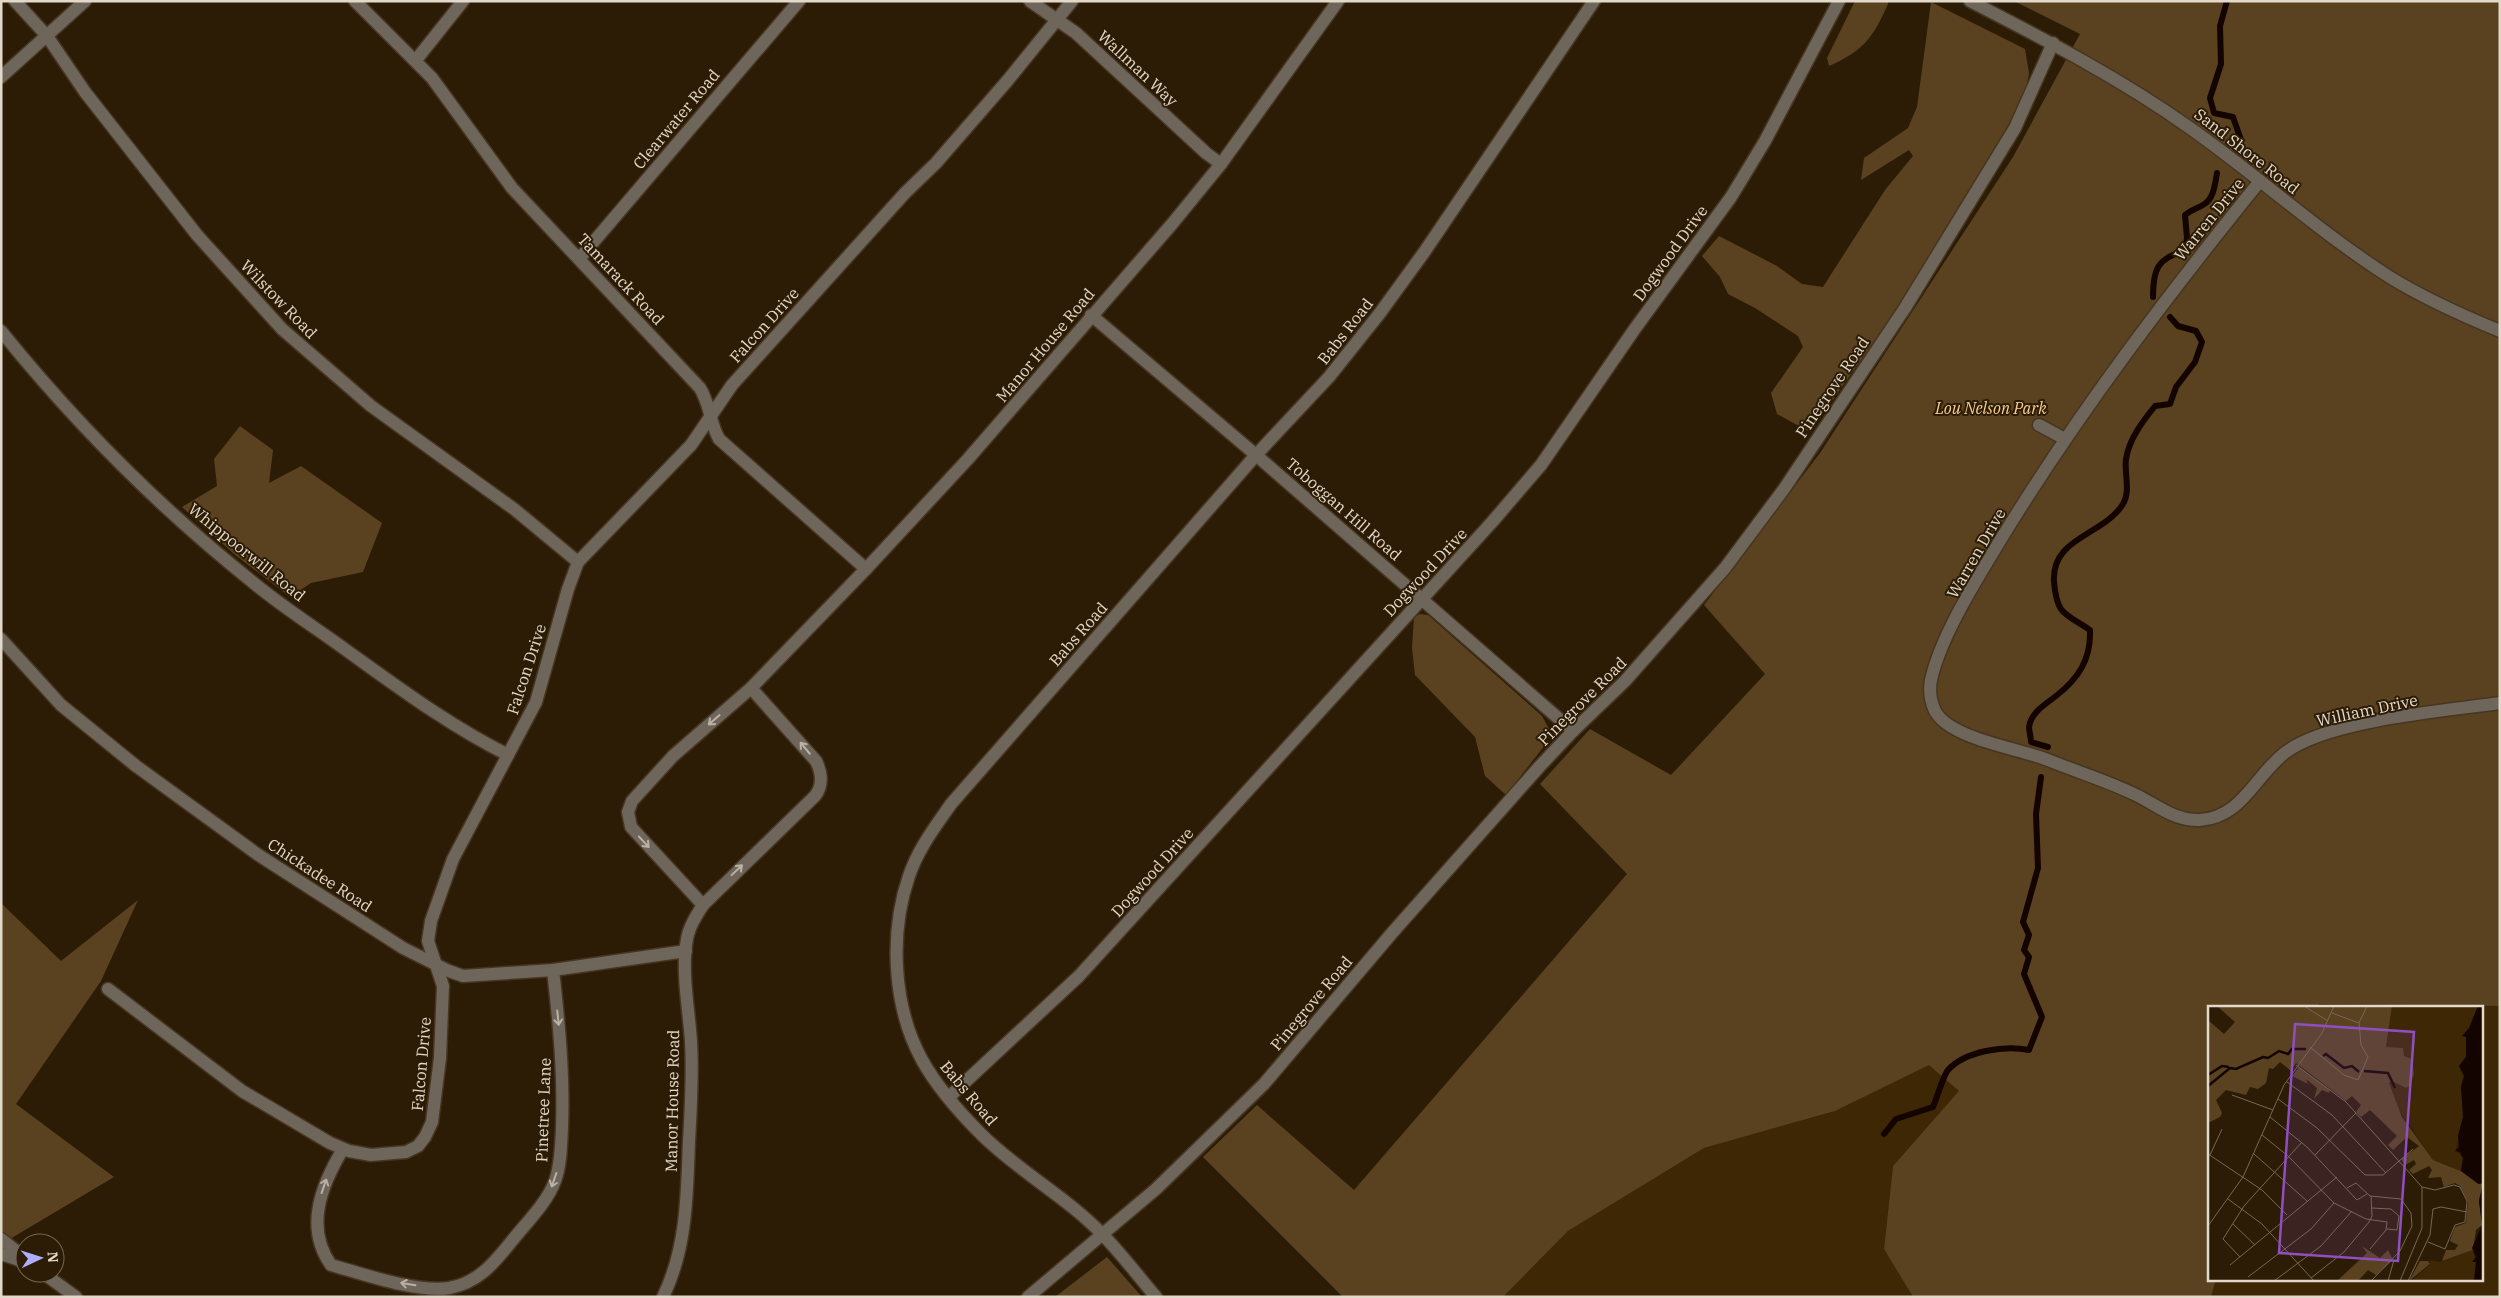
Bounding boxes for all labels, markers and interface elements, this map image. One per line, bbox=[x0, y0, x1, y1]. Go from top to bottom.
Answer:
street label: Wallman Way bbox=[1094, 26, 1183, 111]
street label: Clearwater Road bbox=[628, 65, 724, 173]
street label: Sand Shore Road bbox=[2191, 104, 2304, 198]
street label: Warren Drive bbox=[2170, 174, 2248, 264]
street label: Dogwood Drive bbox=[1629, 201, 1711, 305]
street label: Tamarack Road bbox=[574, 229, 669, 329]
street label: Wilstow Road bbox=[236, 255, 322, 343]
street label: Falcon Drive bbox=[725, 283, 803, 367]
street label: Manor House Road bbox=[992, 284, 1099, 406]
street label: Babs Road bbox=[1313, 294, 1377, 368]
street label: Pinegrove Road bbox=[1791, 333, 1873, 441]
park label: Lou Nelson Park bbox=[1934, 398, 2047, 418]
street label: Toboggan Hill Road bbox=[1282, 453, 1406, 565]
street label: Whippoorwill Road bbox=[184, 499, 310, 606]
street label: Warren Drive bbox=[1942, 505, 2010, 601]
street label: Dogwood Drive bbox=[1379, 524, 1471, 620]
street label: Babs Road bbox=[1045, 598, 1111, 670]
street label: Falcon Drive bbox=[502, 621, 550, 717]
street label: Pinegrove Road bbox=[1533, 652, 1631, 750]
street label: William Drive bbox=[2315, 690, 2419, 730]
one-way arrow bbox=[708, 715, 721, 726]
one-way arrow bbox=[800, 742, 811, 755]
street label: Dogwood Drive bbox=[1107, 823, 1197, 921]
street label: Chickadee Road bbox=[264, 834, 376, 916]
one-way arrow bbox=[638, 835, 650, 848]
one-way arrow bbox=[731, 864, 743, 876]
street label: Pinegrove Road bbox=[1266, 951, 1357, 1054]
inset map bbox=[2208, 1006, 2484, 1280]
one-way arrow bbox=[554, 1010, 563, 1026]
street label: Falcon Drive bbox=[407, 1016, 435, 1112]
street label: Manor House Road bbox=[661, 1029, 683, 1172]
street label: Babs Road bbox=[936, 1056, 1002, 1130]
street label: Pinetree Lane bbox=[531, 1057, 555, 1163]
one-way arrow bbox=[549, 1171, 558, 1187]
one-way arrow bbox=[320, 1178, 329, 1194]
north arrow bbox=[15, 1233, 65, 1283]
text: N bbox=[44, 1251, 62, 1263]
one-way arrow bbox=[400, 1278, 416, 1288]

